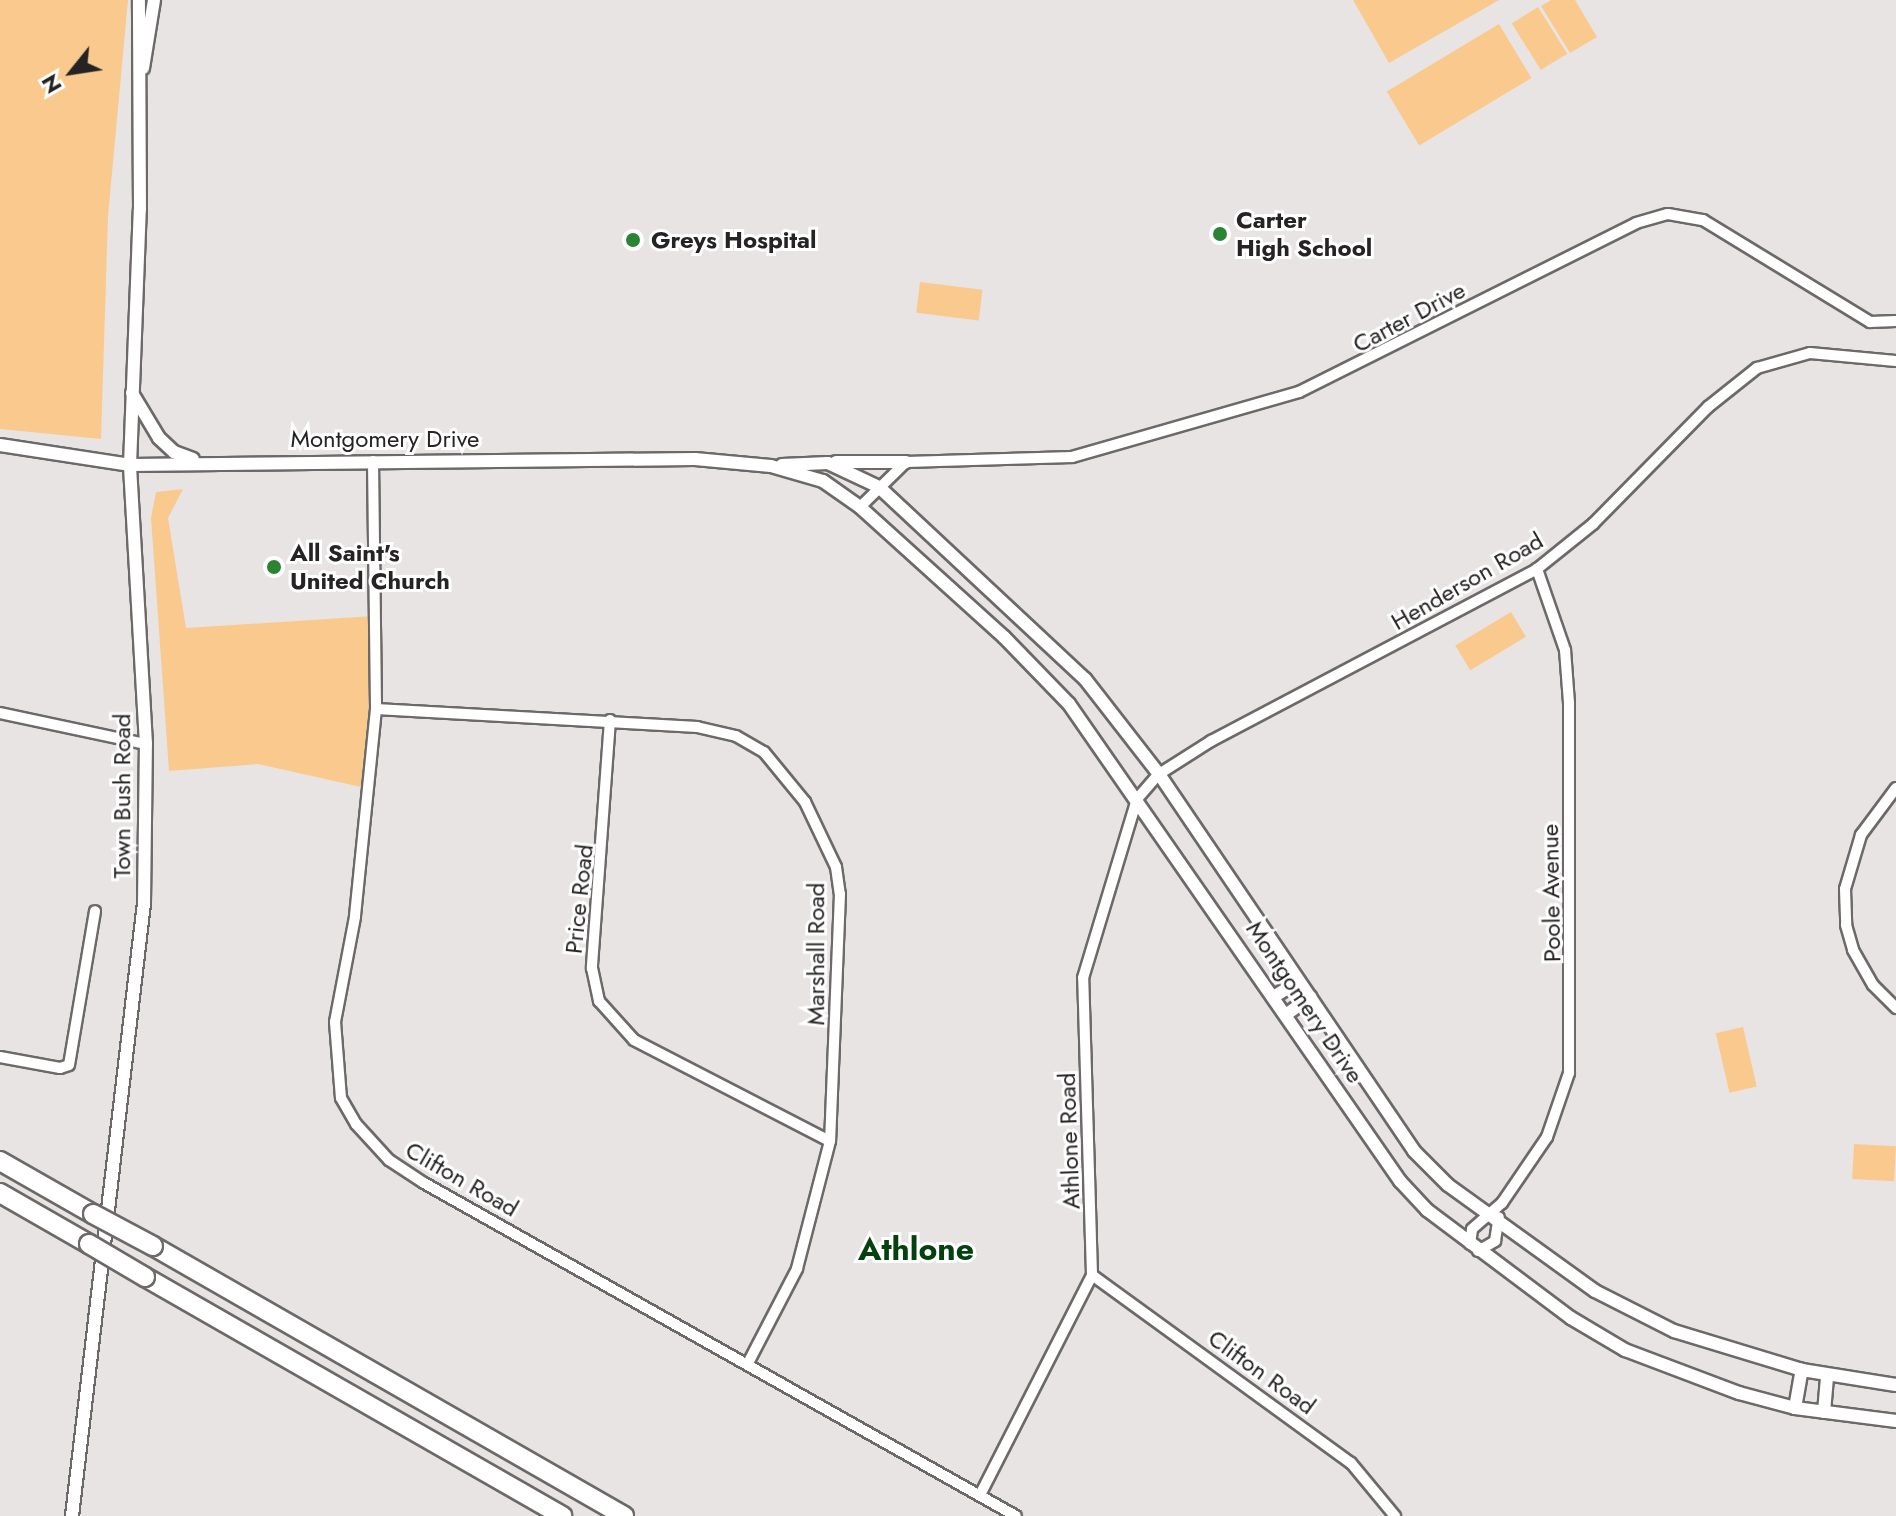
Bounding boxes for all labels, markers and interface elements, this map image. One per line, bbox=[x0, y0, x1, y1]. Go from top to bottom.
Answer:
north arrow bbox=[32, 32, 112, 112]
text: N bbox=[33, 68, 69, 100]
place label: Carter High School bbox=[1236, 206, 1372, 262]
marker: Carter High School bbox=[1211, 225, 1229, 243]
place label: Greys Hospital bbox=[651, 226, 817, 254]
marker: Greys Hospital bbox=[622, 229, 644, 251]
street label: Carter Drive bbox=[1348, 275, 1470, 359]
street label: Montgomery Drive bbox=[291, 425, 479, 453]
street label: Henderson Road bbox=[1386, 526, 1548, 636]
place label: All Saint's United Church bbox=[290, 539, 450, 595]
marker: All Saint's United Church bbox=[265, 558, 283, 576]
street label: Town Bush Road bbox=[108, 714, 136, 878]
street label: Poole Avenue bbox=[1535, 824, 1567, 962]
street label: Price Road bbox=[559, 843, 599, 955]
street label: Marshall Road bbox=[802, 882, 830, 1026]
street label: Montgomery Drive bbox=[1240, 916, 1370, 1088]
street label: Athlone Road bbox=[1052, 1072, 1086, 1210]
street label: Clifton Road bbox=[400, 1135, 524, 1223]
district label: Athlone bbox=[858, 1230, 974, 1268]
street label: Clifton Road bbox=[1203, 1323, 1321, 1421]

